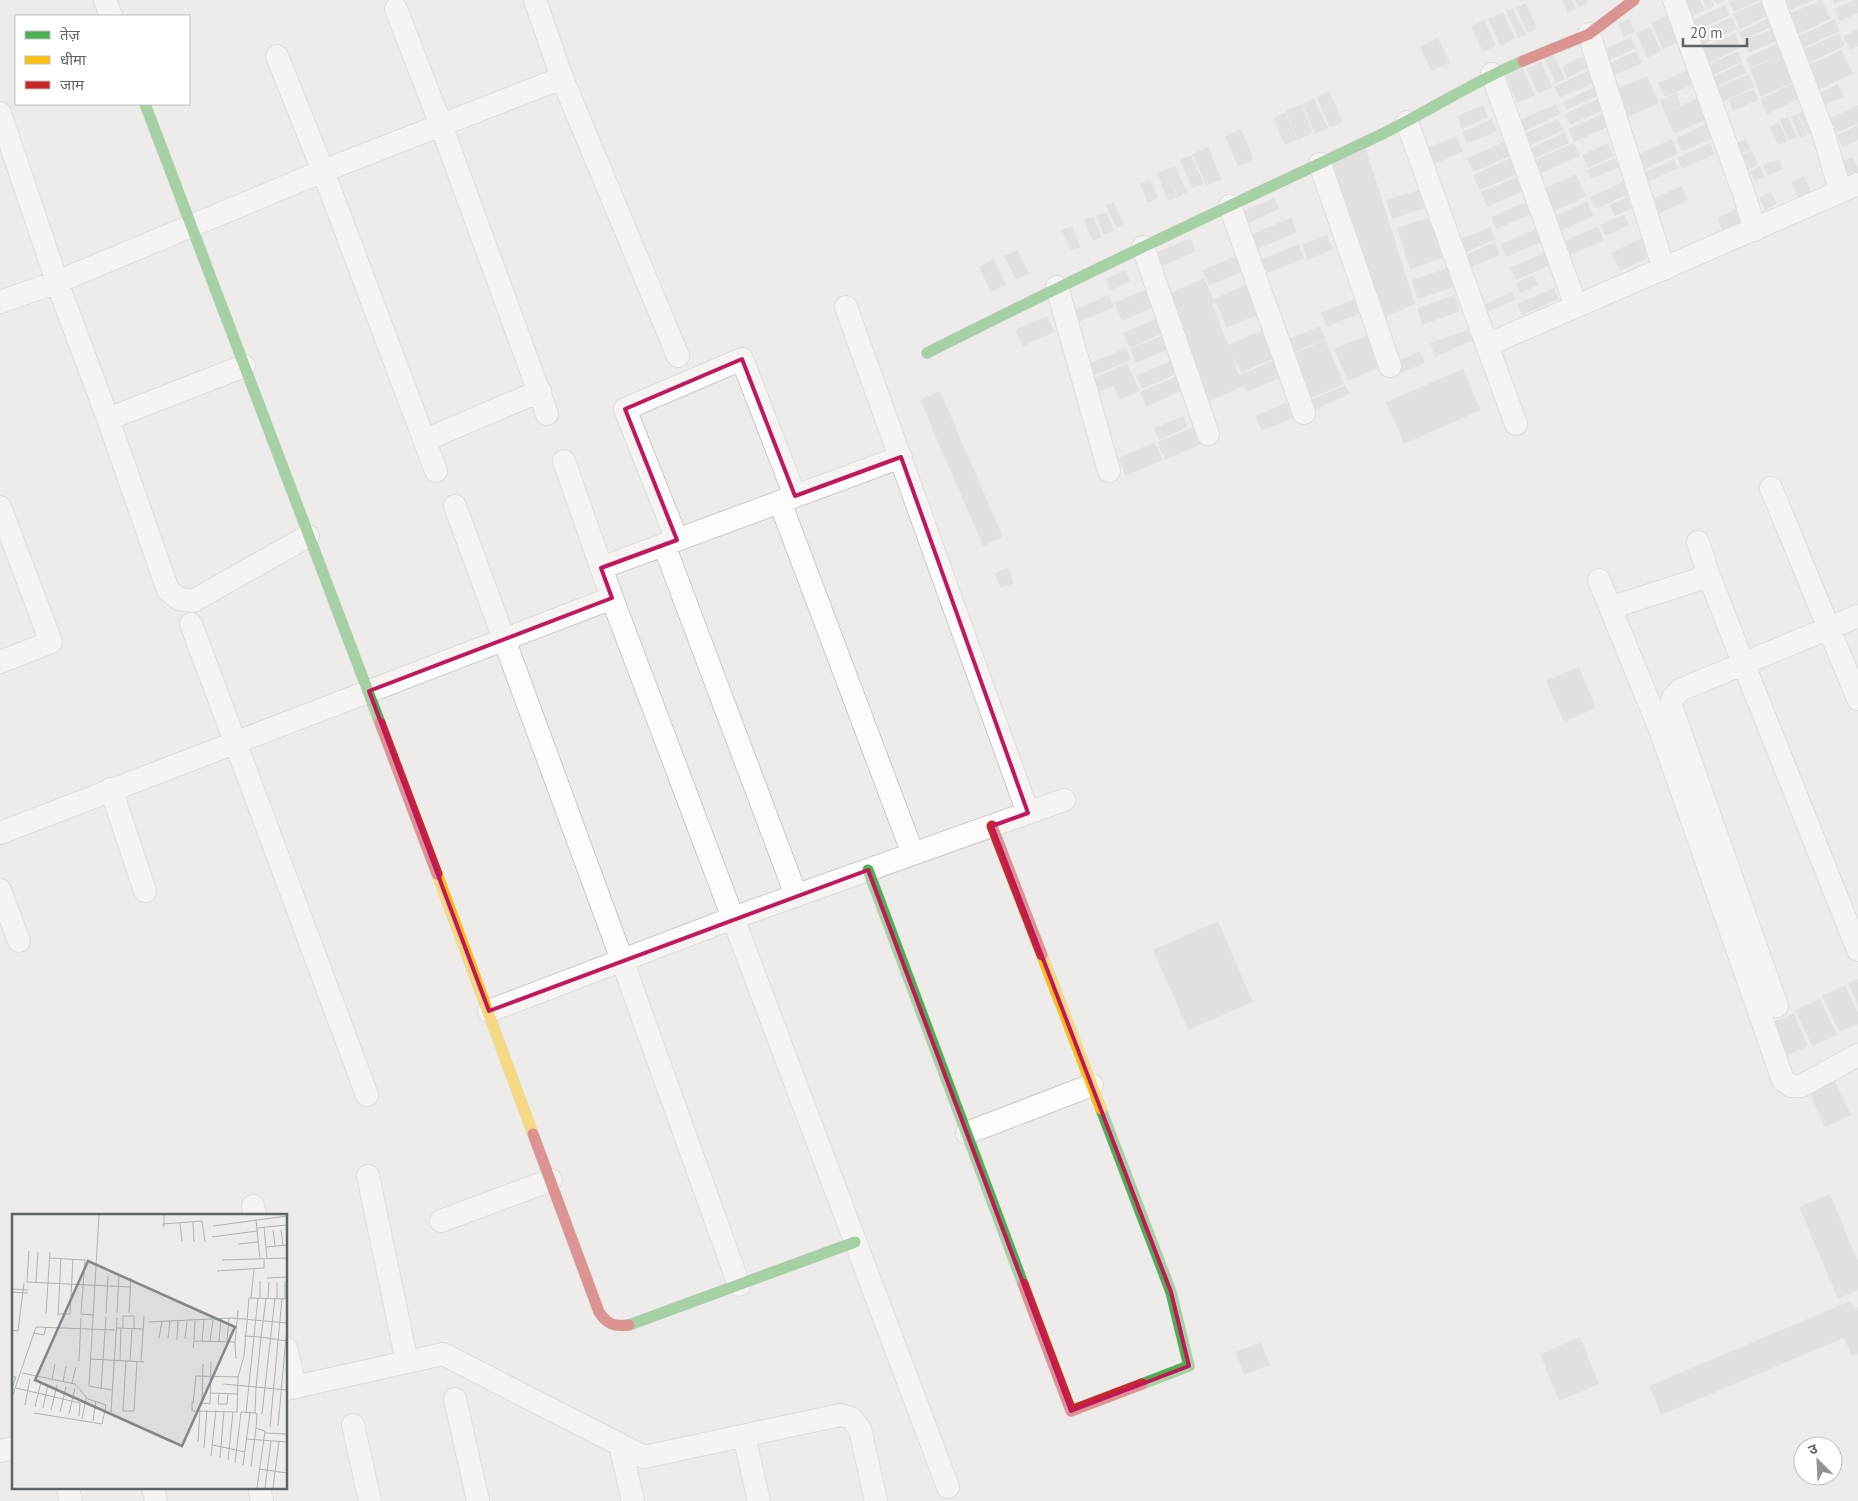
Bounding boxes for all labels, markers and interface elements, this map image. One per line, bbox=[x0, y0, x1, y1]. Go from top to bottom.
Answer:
legend bbox=[15, 15, 190, 105]
scale bar bbox=[1683, 15, 1747, 47]
text: 20 m bbox=[1690, 23, 1723, 42]
text: तेज़ bbox=[60, 25, 81, 44]
text: धीमा bbox=[60, 50, 87, 69]
text: जाम bbox=[60, 75, 85, 94]
inset map bbox=[12, 1214, 288, 1488]
north arrow bbox=[1793, 1436, 1843, 1486]
text: उ bbox=[1805, 1439, 1821, 1459]

